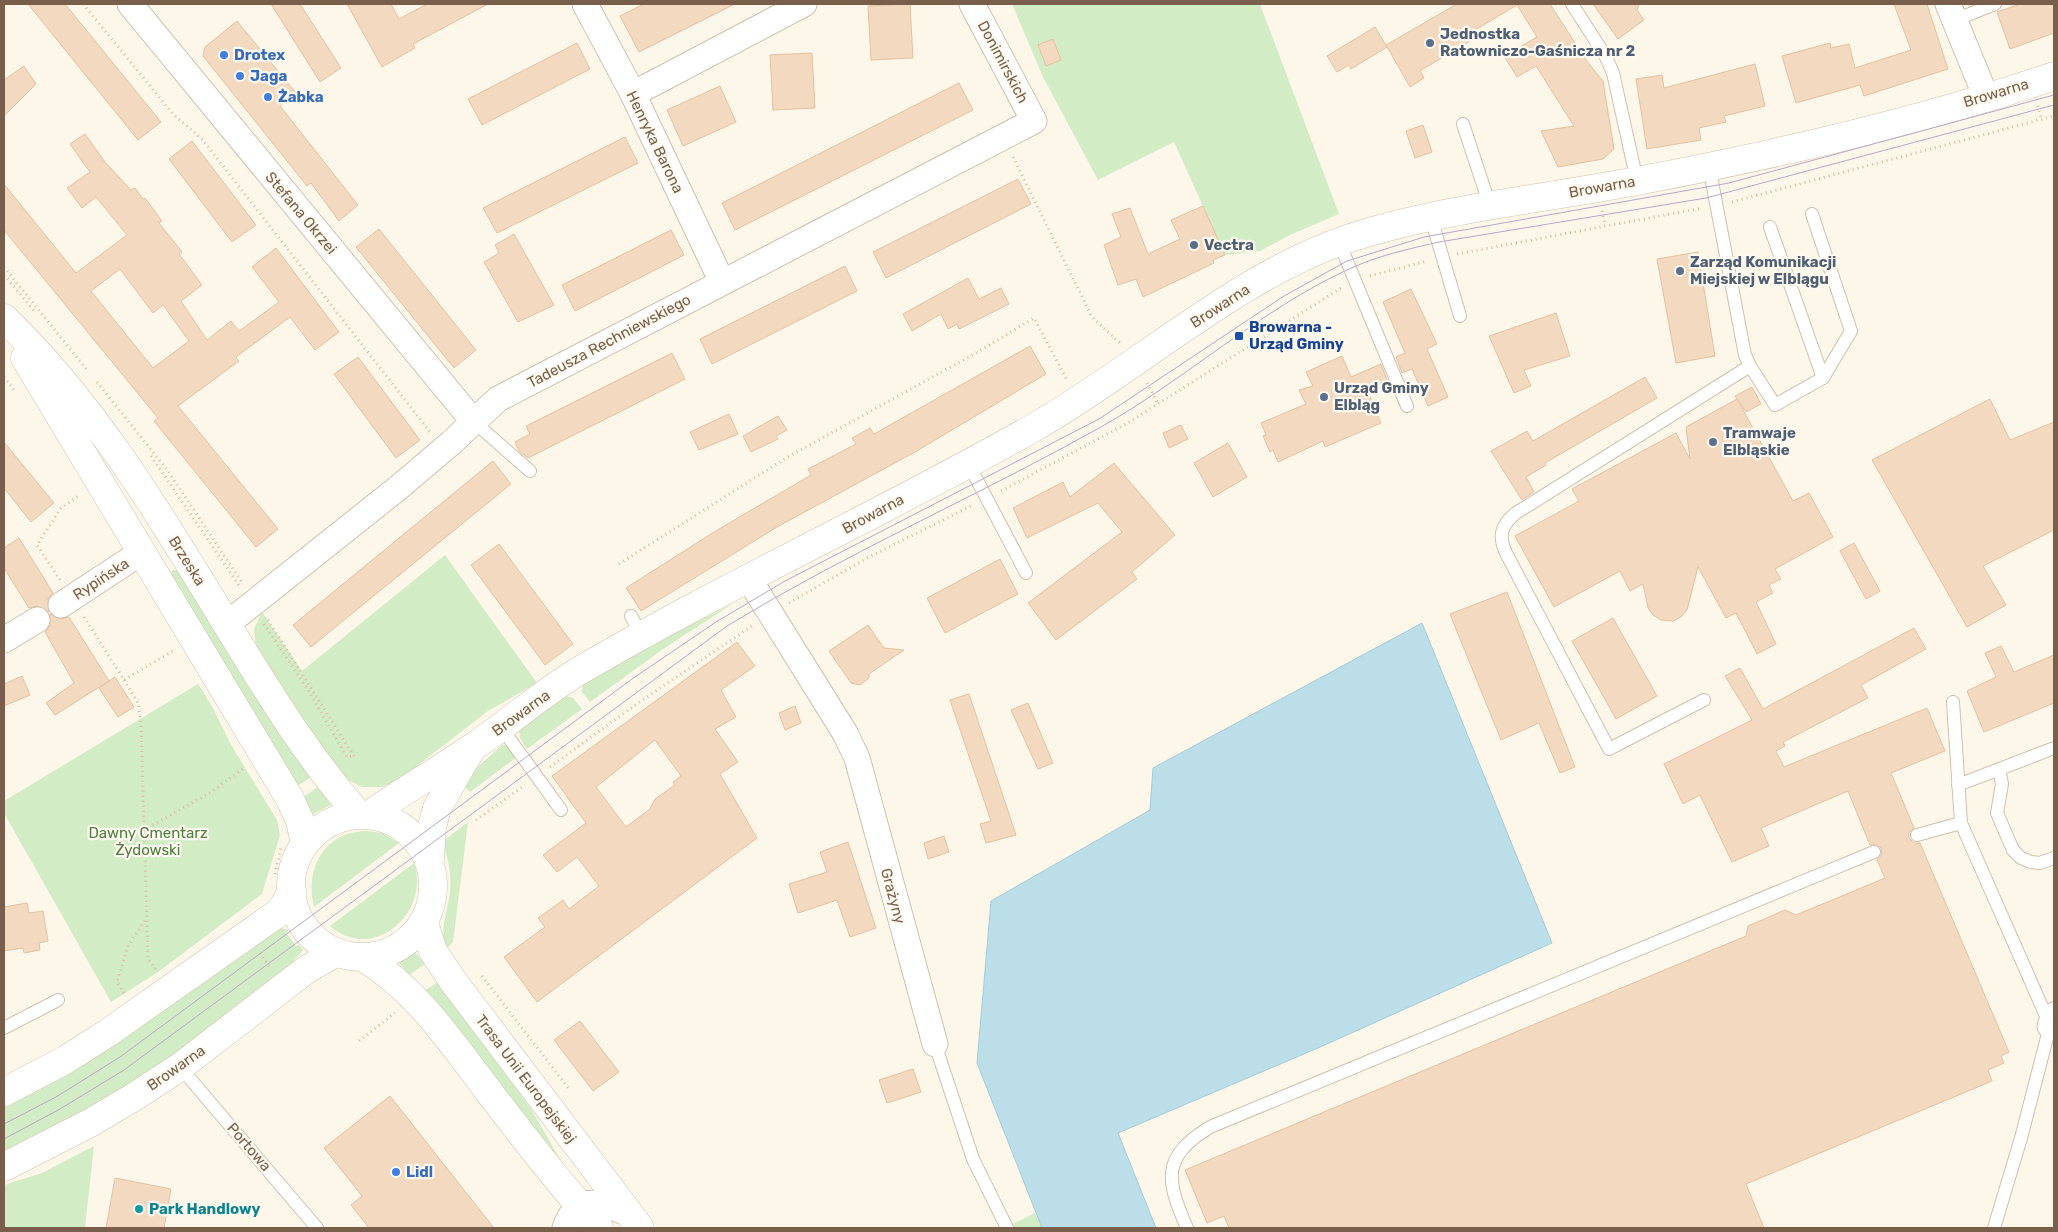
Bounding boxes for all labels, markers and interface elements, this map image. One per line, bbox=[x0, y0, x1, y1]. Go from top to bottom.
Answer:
street label: Donimirskich bbox=[974, 18, 1032, 106]
place label: Jednostka Ratowniczo-Gaśnicza nr 2 bbox=[1440, 25, 1635, 60]
marker: Jednostka Ratowniczo-Gaśnicza nr 2 bbox=[1424, 37, 1436, 49]
place label: Drotex bbox=[234, 46, 285, 64]
marker: Drotex bbox=[218, 49, 230, 61]
place label: Jaga bbox=[250, 67, 287, 85]
marker: Jaga bbox=[234, 70, 246, 82]
street label: Browarna bbox=[1961, 75, 2031, 111]
place label: Żabka bbox=[278, 88, 324, 106]
street label: Henryka Barona bbox=[622, 88, 688, 196]
marker: Żabka bbox=[262, 91, 274, 103]
street label: Stefana Okrzei bbox=[261, 168, 341, 258]
street label: Browarna bbox=[1567, 172, 1637, 202]
place label: Vectra bbox=[1204, 236, 1254, 254]
marker: Vectra bbox=[1188, 239, 1200, 251]
place label: Zarząd Komunikacji Miejskiej w Elblągu bbox=[1690, 253, 1836, 288]
marker: Zarząd Komunikacji Miejskiej w Elblągu bbox=[1674, 265, 1686, 277]
street label: Browarna bbox=[1187, 280, 1253, 332]
street label: Tadeusza Rechniewskiego bbox=[524, 290, 694, 392]
place label: Browarna - Urząd Gminy bbox=[1249, 318, 1344, 353]
marker: Browarna - Urząd Gminy bbox=[1233, 330, 1245, 342]
place label: Urząd Gminy Elbląg bbox=[1334, 379, 1429, 414]
marker: Urząd Gminy Elbląg bbox=[1318, 391, 1330, 403]
place label: Tramwaje Elbląskie bbox=[1723, 424, 1796, 459]
marker: Tramwaje Elbląskie bbox=[1707, 436, 1719, 448]
street label: Browarna bbox=[839, 490, 907, 538]
street label: Brzeska bbox=[165, 533, 209, 589]
street label: Rypińska bbox=[70, 554, 132, 604]
street label: Browarna bbox=[489, 686, 553, 740]
park label: Dawny Cmentarz Żydowski bbox=[88, 824, 208, 859]
street label: Grażyny bbox=[877, 866, 909, 926]
street label: Trasa Unii Europejskiej bbox=[472, 1011, 580, 1147]
street label: Browarna bbox=[143, 1041, 209, 1095]
street label: Portowa bbox=[223, 1119, 275, 1175]
place label: Lidl bbox=[406, 1163, 433, 1181]
marker: Lidl bbox=[390, 1166, 402, 1178]
place label: Park Handlowy bbox=[149, 1200, 260, 1218]
marker: Park Handlowy bbox=[133, 1203, 145, 1215]

